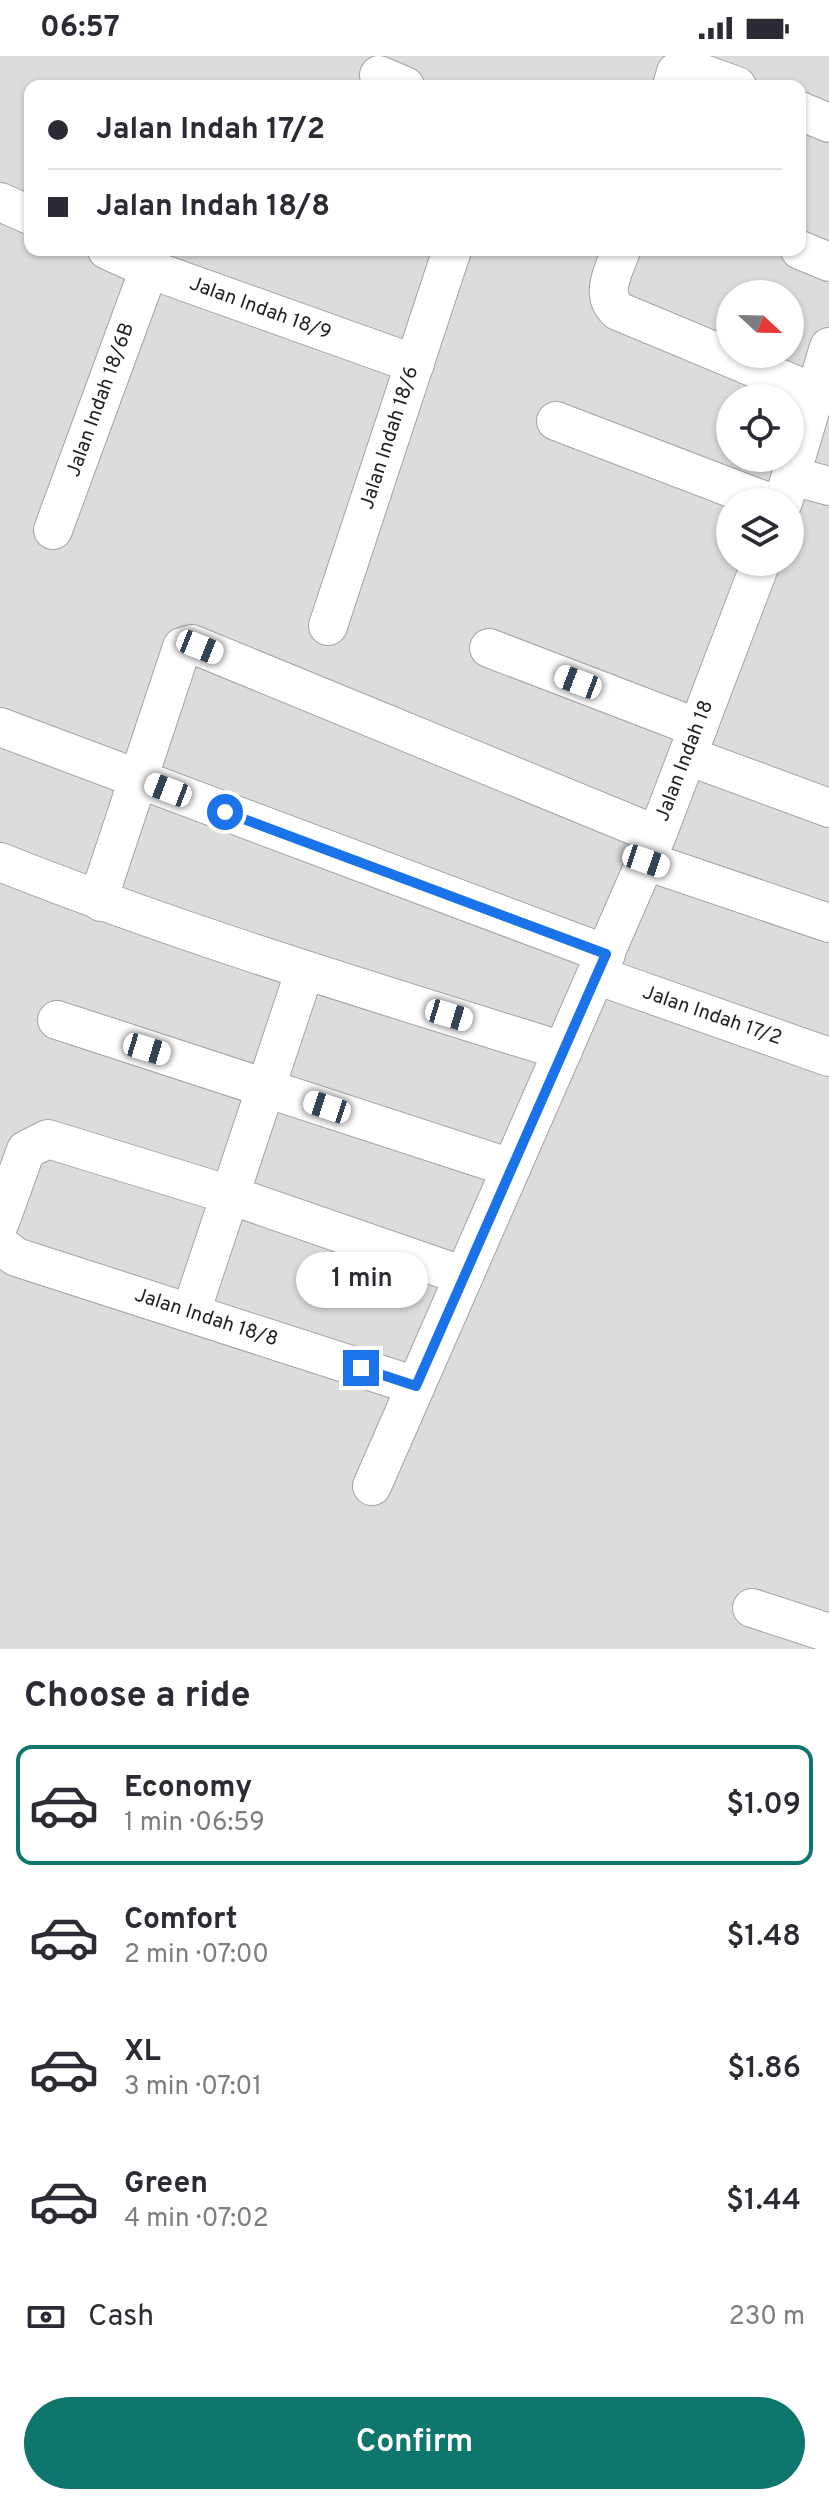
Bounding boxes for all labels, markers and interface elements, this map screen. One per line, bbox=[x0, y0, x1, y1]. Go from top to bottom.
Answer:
text: 06:57 bbox=[40, 10, 120, 47]
text: Jalan Indah 17/2 bbox=[96, 112, 325, 149]
text: Jalan Indah 18/8 bbox=[96, 189, 330, 226]
street label: Jalan Indah 18/9 bbox=[185, 271, 335, 347]
north arrow bbox=[716, 280, 804, 368]
map controls bbox=[716, 280, 804, 576]
street label: Jalan Indah 18/6B bbox=[61, 319, 141, 481]
street label: Jalan Indah 18/6 bbox=[355, 363, 425, 513]
button: locate bbox=[716, 384, 804, 472]
button: layers bbox=[716, 488, 804, 576]
car bbox=[173, 627, 227, 667]
car bbox=[551, 662, 605, 702]
street label: Jalan Indah 18 bbox=[650, 697, 720, 825]
car bbox=[141, 770, 195, 810]
route start bbox=[207, 794, 243, 830]
car bbox=[619, 842, 673, 880]
street label: Jalan Indah 17/2 bbox=[639, 980, 785, 1052]
car bbox=[423, 997, 475, 1033]
car bbox=[121, 1031, 173, 1067]
car bbox=[300, 1088, 354, 1126]
callout: 1 min bbox=[295, 1252, 427, 1308]
text: 1 min bbox=[331, 1263, 393, 1296]
street label: Jalan Indah 18/8 bbox=[131, 1283, 281, 1353]
route end bbox=[343, 1350, 379, 1386]
text: Choose a ride bbox=[24, 1674, 250, 1720]
icon: car bbox=[28, 1769, 100, 1841]
text: Economy bbox=[124, 1770, 252, 1807]
text: $1.09 bbox=[726, 1787, 801, 1824]
text: 1 min · 06:59 bbox=[124, 1807, 265, 1840]
icon: car bbox=[28, 1901, 100, 1973]
text: Comfort bbox=[124, 1902, 237, 1939]
text: $1.48 bbox=[726, 1919, 801, 1956]
text: 2 min · 07:00 bbox=[124, 1939, 269, 1972]
icon: car bbox=[28, 2033, 100, 2105]
text: XL bbox=[124, 2034, 161, 2071]
text: $1.86 bbox=[727, 2051, 801, 2088]
text: 3 min · 07:01 bbox=[124, 2071, 262, 2104]
icon: car bbox=[28, 2165, 100, 2237]
text: Green bbox=[124, 2166, 208, 2203]
text: $1.44 bbox=[726, 2183, 801, 2220]
text: 4 min · 07:02 bbox=[124, 2203, 269, 2236]
icon: cash bbox=[24, 2295, 68, 2339]
text: Cash bbox=[88, 2299, 154, 2336]
text: 230 m bbox=[729, 2301, 805, 2334]
button: Confirm bbox=[24, 2397, 805, 2489]

